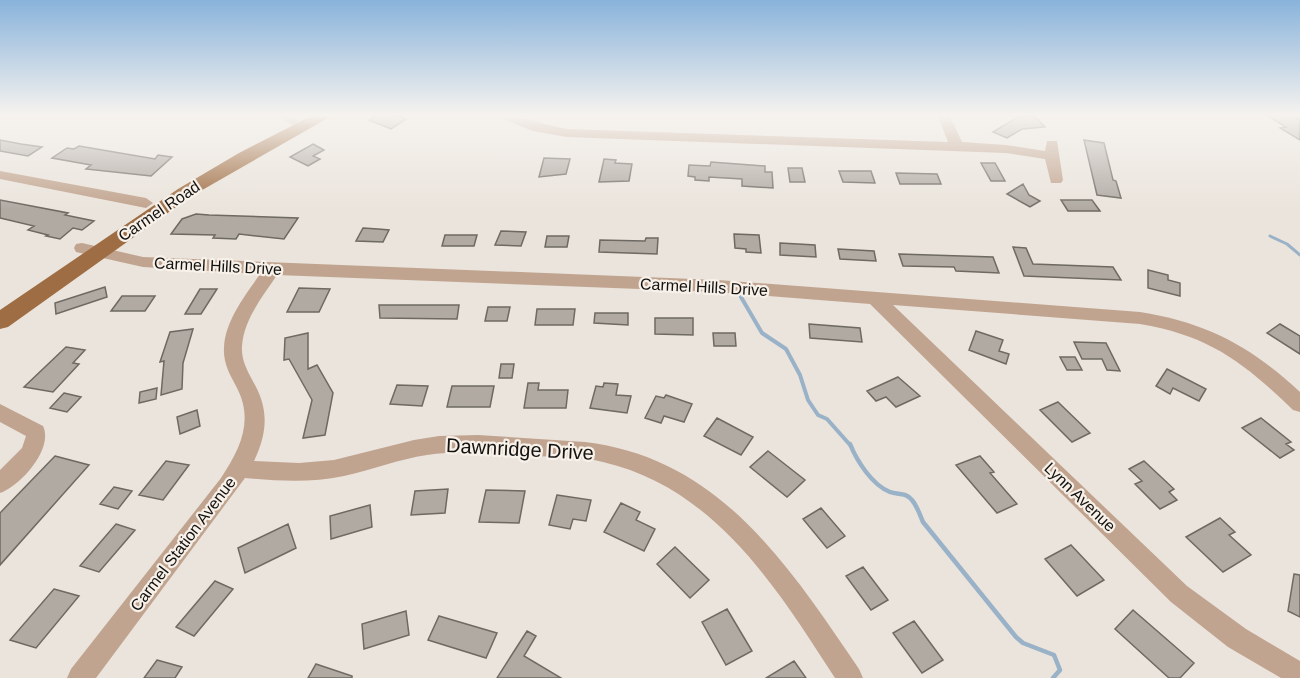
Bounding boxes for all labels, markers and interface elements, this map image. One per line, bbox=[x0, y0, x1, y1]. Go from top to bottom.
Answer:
street label: Carmel Road bbox=[115, 178, 203, 244]
street label: Carmel Hills Drive bbox=[154, 254, 282, 278]
street label: Carmel Hills Drive bbox=[640, 275, 768, 299]
street label: Dawnridge Drive bbox=[446, 434, 594, 464]
street label: Lynn Avenue bbox=[1041, 459, 1119, 535]
street label: Carmel Station Avenue bbox=[127, 474, 239, 614]

